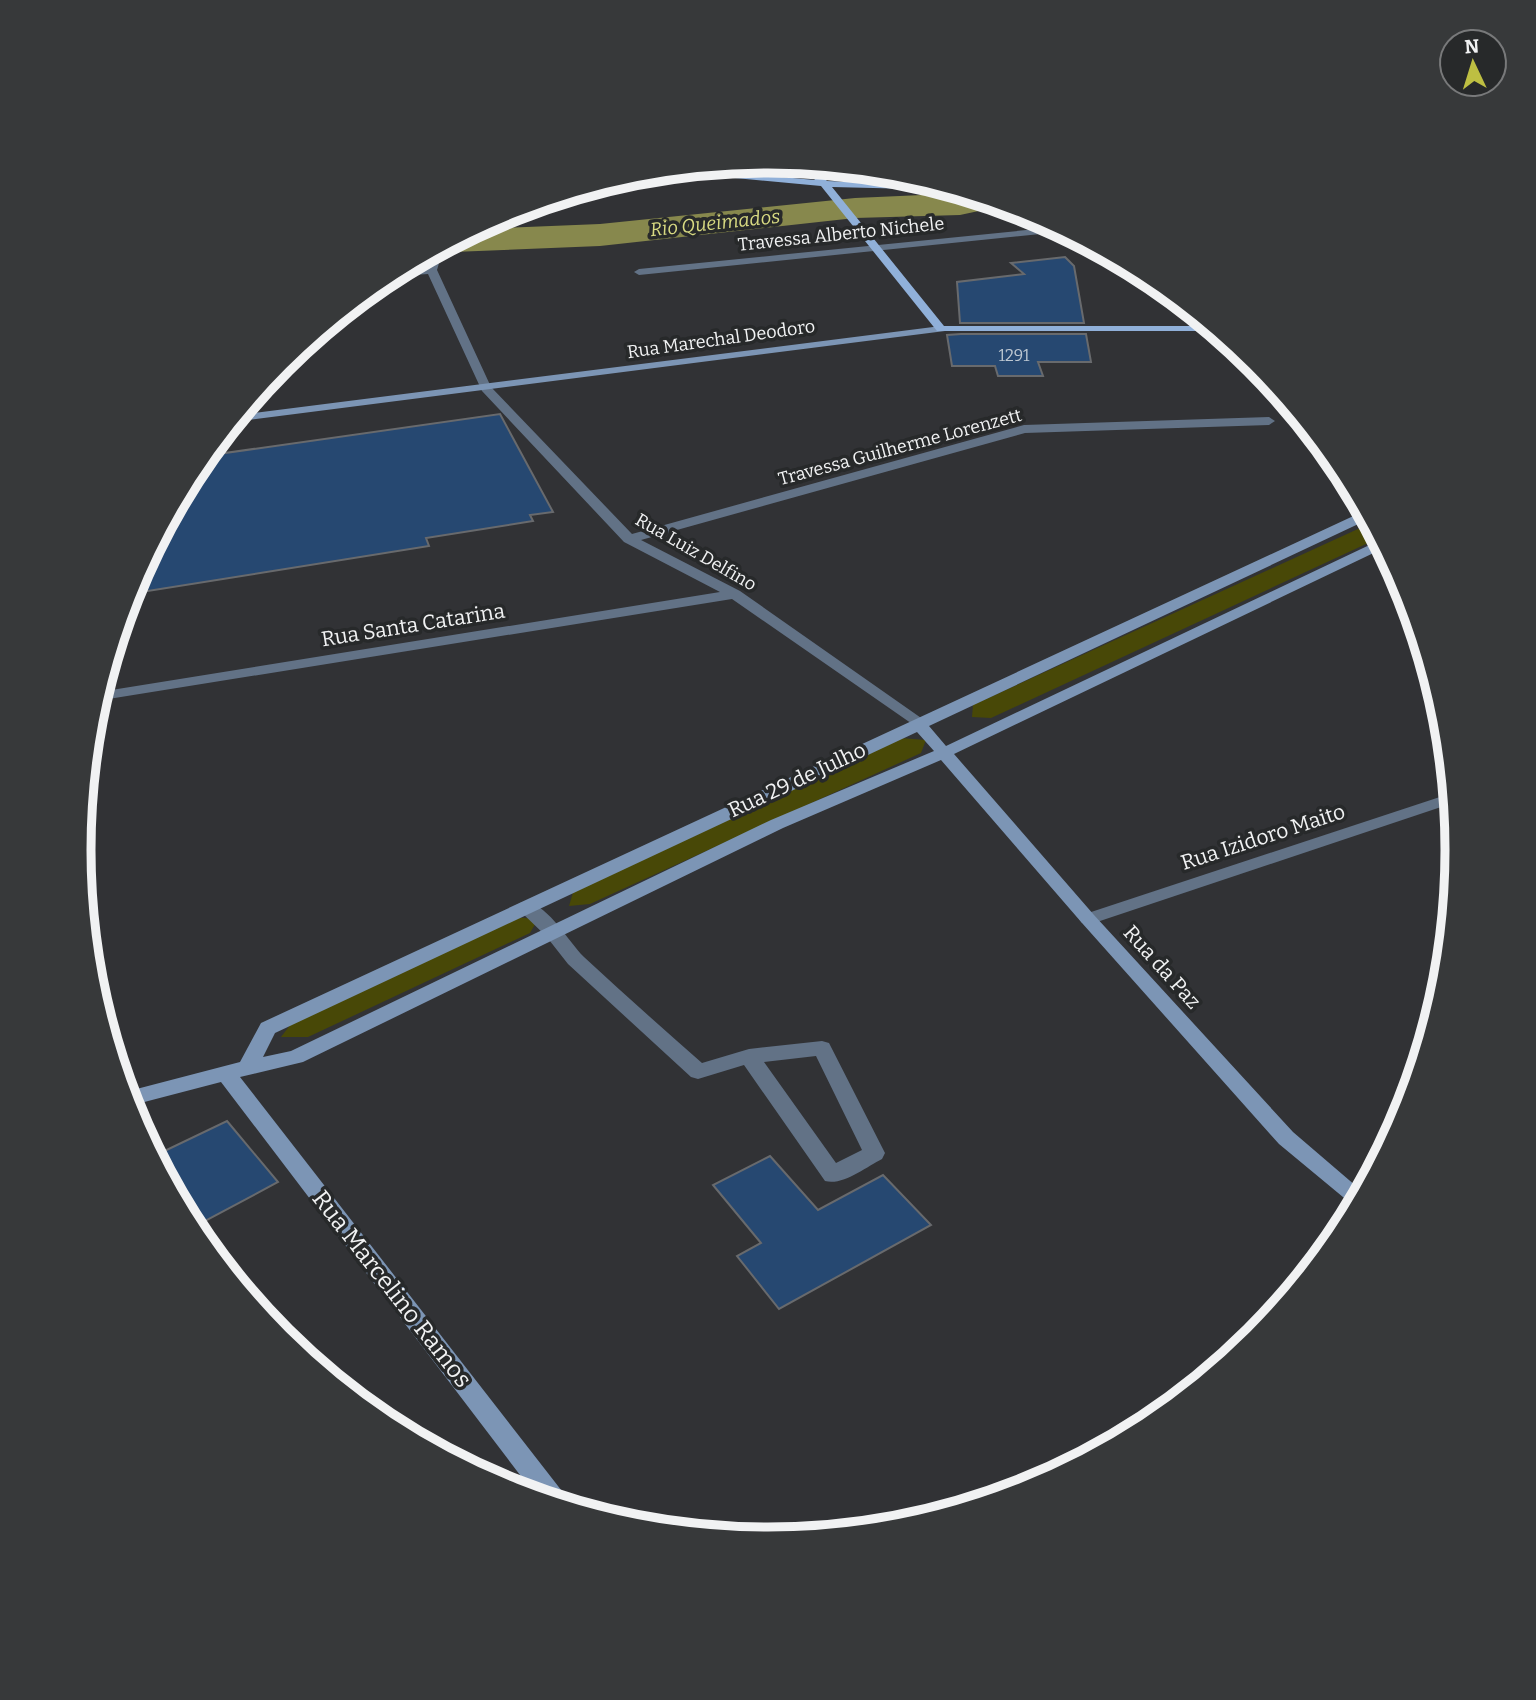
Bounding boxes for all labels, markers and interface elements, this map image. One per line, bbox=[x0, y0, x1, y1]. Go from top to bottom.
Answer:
north arrow bbox=[1438, 28, 1508, 98]
text: N bbox=[1464, 35, 1480, 59]
water label: Rio Queimados bbox=[649, 205, 781, 241]
street label: Travessa Alberto Nichele bbox=[737, 212, 945, 256]
street label: Rua Marechal Deodoro bbox=[626, 315, 816, 363]
house number: 1291 bbox=[998, 346, 1030, 365]
street label: Travessa Guilherme Lorenzett bbox=[776, 404, 1025, 490]
street label: Rua Luiz Delfino bbox=[632, 508, 760, 596]
street label: Rua Santa Catarina bbox=[319, 598, 507, 652]
street label: Rua 29 de Julho bbox=[724, 737, 870, 823]
street label: Rua Izidoro Maito bbox=[1178, 798, 1348, 876]
street label: Rua da Paz bbox=[1118, 920, 1206, 1014]
street label: Rua Marcelino Ramos bbox=[307, 1185, 477, 1393]

